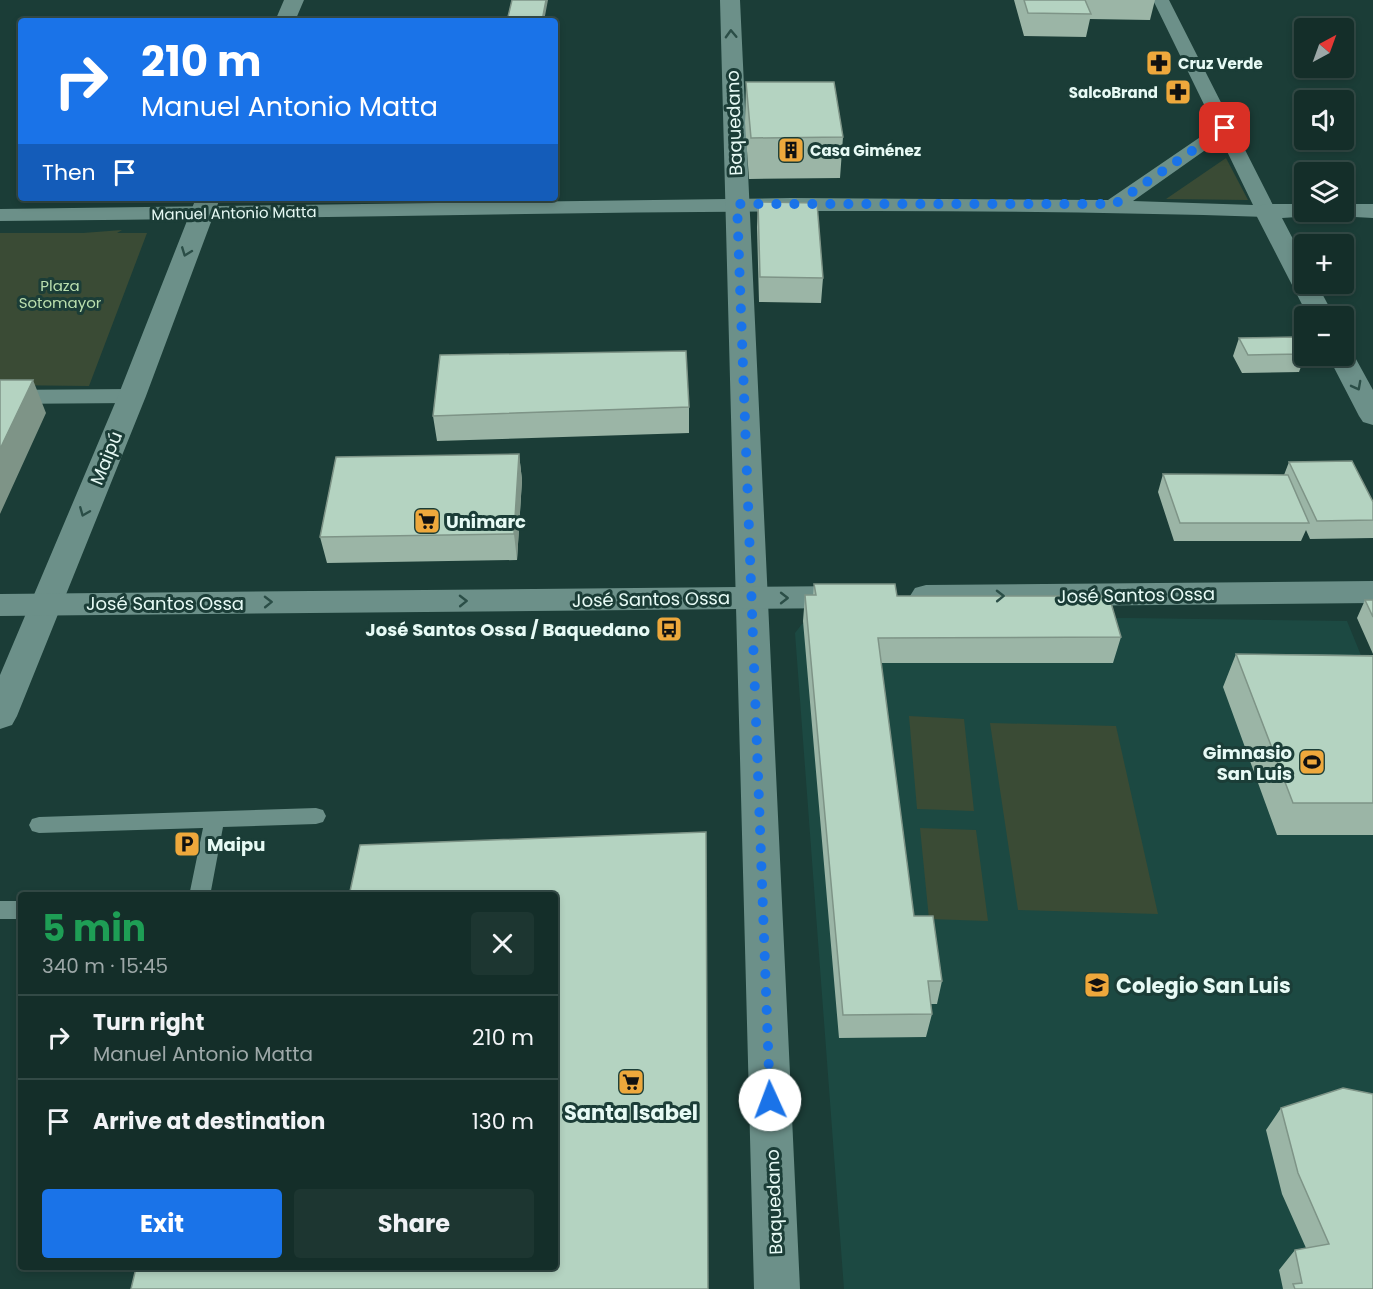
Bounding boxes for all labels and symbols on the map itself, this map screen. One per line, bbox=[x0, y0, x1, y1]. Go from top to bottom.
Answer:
north arrow bbox=[1294, 18, 1354, 78]
one-way arrow bbox=[725, 30, 737, 39]
pharmacy icon: Cruz Verde bbox=[1144, 48, 1174, 78]
place label: Cruz Verde bbox=[1178, 53, 1263, 74]
street label: Baquedano bbox=[720, 70, 748, 176]
pharmacy icon: SalcoBrand bbox=[1163, 77, 1193, 107]
place label: SalcoBrand bbox=[1069, 82, 1158, 103]
pin bbox=[1199, 102, 1250, 153]
building icon: Casa Giménez bbox=[776, 135, 806, 165]
place label: Casa Giménez bbox=[810, 140, 921, 161]
street label: Manuel Antonio Matta bbox=[151, 201, 317, 225]
one-way arrow bbox=[181, 247, 194, 257]
park label: Plaza Sotomayor bbox=[19, 275, 102, 313]
one-way arrow bbox=[1350, 379, 1361, 390]
street label: Maipú bbox=[84, 427, 128, 489]
one-way arrow bbox=[79, 506, 91, 517]
supermarket icon: Unimarc bbox=[412, 506, 442, 536]
place label: Unimarc bbox=[446, 509, 526, 534]
street label: José Santos Ossa bbox=[1057, 581, 1215, 609]
street label: José Santos Ossa bbox=[572, 585, 730, 613]
one-way arrow bbox=[996, 590, 1005, 602]
street label: José Santos Ossa bbox=[86, 591, 244, 616]
one-way arrow bbox=[780, 592, 789, 604]
one-way arrow bbox=[459, 595, 468, 607]
one-way arrow bbox=[264, 596, 273, 608]
bus stop icon: José Santos Ossa / Baquedano bbox=[654, 614, 684, 644]
place label: José Santos Ossa / Baquedano bbox=[365, 617, 650, 642]
place label: Gimnasio San Luis bbox=[1203, 740, 1292, 786]
sports icon: Gimnasio San Luis bbox=[1297, 747, 1327, 777]
parking icon: Maipu bbox=[172, 829, 202, 859]
place label: Maipu bbox=[207, 832, 265, 857]
school or university icon: Colegio San Luis bbox=[1082, 970, 1112, 1000]
place label: Colegio San Luis bbox=[1116, 971, 1291, 1000]
supermarket icon: Santa Isabel bbox=[616, 1067, 646, 1097]
position arrow bbox=[738, 1068, 802, 1132]
place label: Santa Isabel bbox=[564, 1098, 698, 1127]
street label: Baquedano bbox=[760, 1149, 788, 1255]

